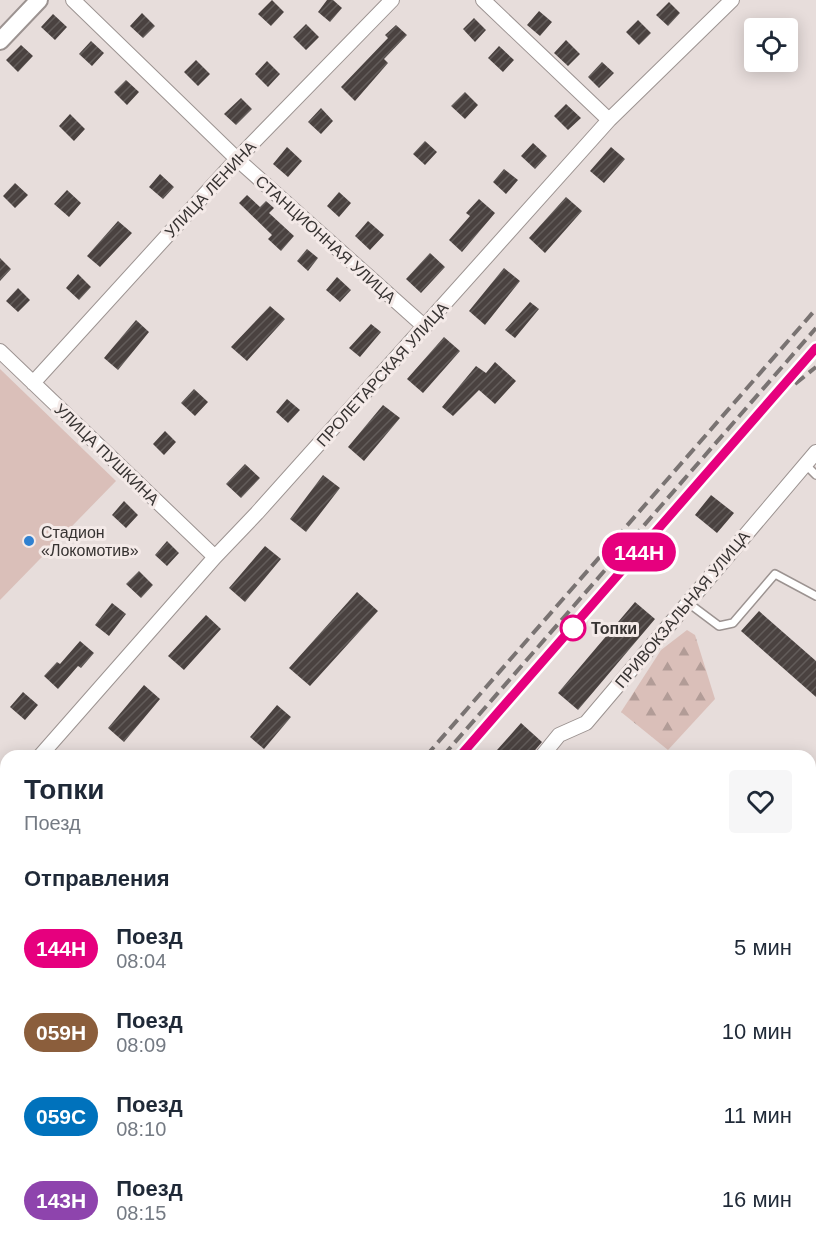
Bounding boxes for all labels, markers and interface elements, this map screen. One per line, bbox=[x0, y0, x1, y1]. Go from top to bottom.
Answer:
map controls bbox=[744, 18, 798, 72]
button: locate bbox=[744, 18, 798, 72]
street label: УЛИЦА ЛЕНИНА bbox=[162, 138, 259, 241]
street label: СТАНЦИОННАЯ УЛИЦА bbox=[252, 172, 399, 307]
street label: ПРОЛЕТАРСКАЯ УЛИЦА bbox=[313, 299, 452, 450]
street label: УЛИЦА ПУШКИНА bbox=[51, 400, 162, 509]
place label: Стадион «Локомотив» bbox=[41, 524, 139, 559]
street label: ПРИВОКЗАЛЬНАЯ УЛИЦА bbox=[612, 527, 753, 691]
line badge: 144Н bbox=[597, 532, 681, 572]
marker: Стадион «Локомотив» bbox=[22, 534, 36, 548]
text: 144Н bbox=[614, 541, 664, 564]
marker: Топки bbox=[560, 615, 586, 641]
place label: Топки bbox=[591, 620, 637, 637]
button: heart bbox=[729, 770, 792, 833]
text: Топки bbox=[24, 774, 105, 805]
text: Поезд bbox=[24, 812, 81, 834]
text: Отправления bbox=[24, 866, 170, 891]
text: Поезд bbox=[116, 924, 183, 949]
text: 5 мин bbox=[734, 935, 792, 960]
text: 144Н bbox=[36, 937, 86, 960]
text: 08:04 bbox=[116, 950, 166, 972]
text: Поезд bbox=[116, 1008, 183, 1033]
text: 10 мин bbox=[722, 1019, 792, 1044]
text: 059Н bbox=[36, 1021, 86, 1044]
text: 08:09 bbox=[116, 1034, 166, 1056]
text: Поезд bbox=[116, 1092, 183, 1117]
text: 11 мин bbox=[723, 1103, 792, 1128]
text: 059С bbox=[36, 1105, 86, 1128]
text: 08:10 bbox=[116, 1118, 166, 1140]
text: Поезд bbox=[116, 1176, 183, 1201]
text: 16 мин bbox=[722, 1187, 792, 1212]
text: 143Н bbox=[36, 1189, 86, 1212]
text: 08:15 bbox=[116, 1202, 166, 1224]

